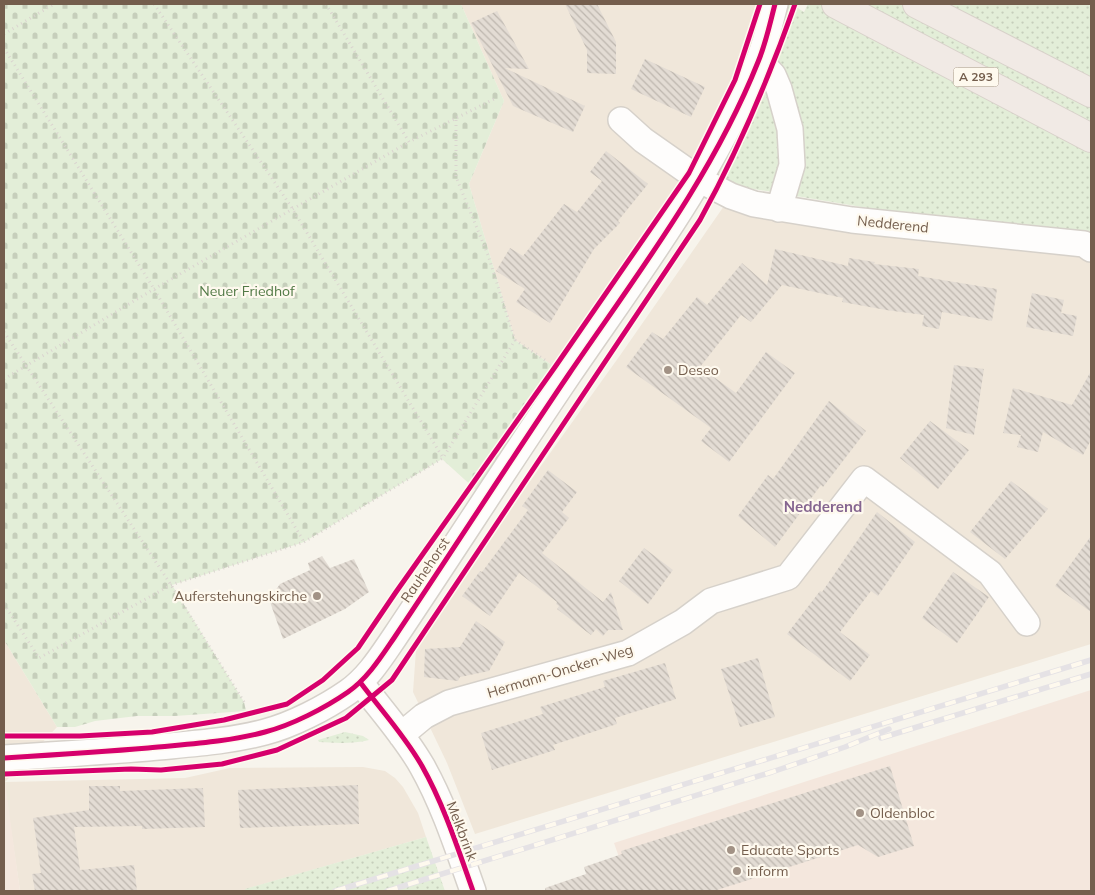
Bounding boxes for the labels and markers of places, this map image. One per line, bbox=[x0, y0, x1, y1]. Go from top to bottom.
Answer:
place label: Deseo bbox=[678, 361, 719, 379]
marker: Deseo bbox=[662, 364, 674, 376]
place label: Auferstehungskirche bbox=[174, 587, 307, 605]
marker: Auferstehungskirche bbox=[311, 590, 323, 602]
place label: Oldenbloc bbox=[870, 804, 935, 822]
marker: Oldenbloc bbox=[854, 807, 866, 819]
place label: Educate Sports bbox=[741, 841, 839, 859]
marker: Educate Sports bbox=[725, 844, 737, 856]
place label: inform bbox=[747, 862, 788, 880]
marker: inform bbox=[731, 865, 743, 877]

